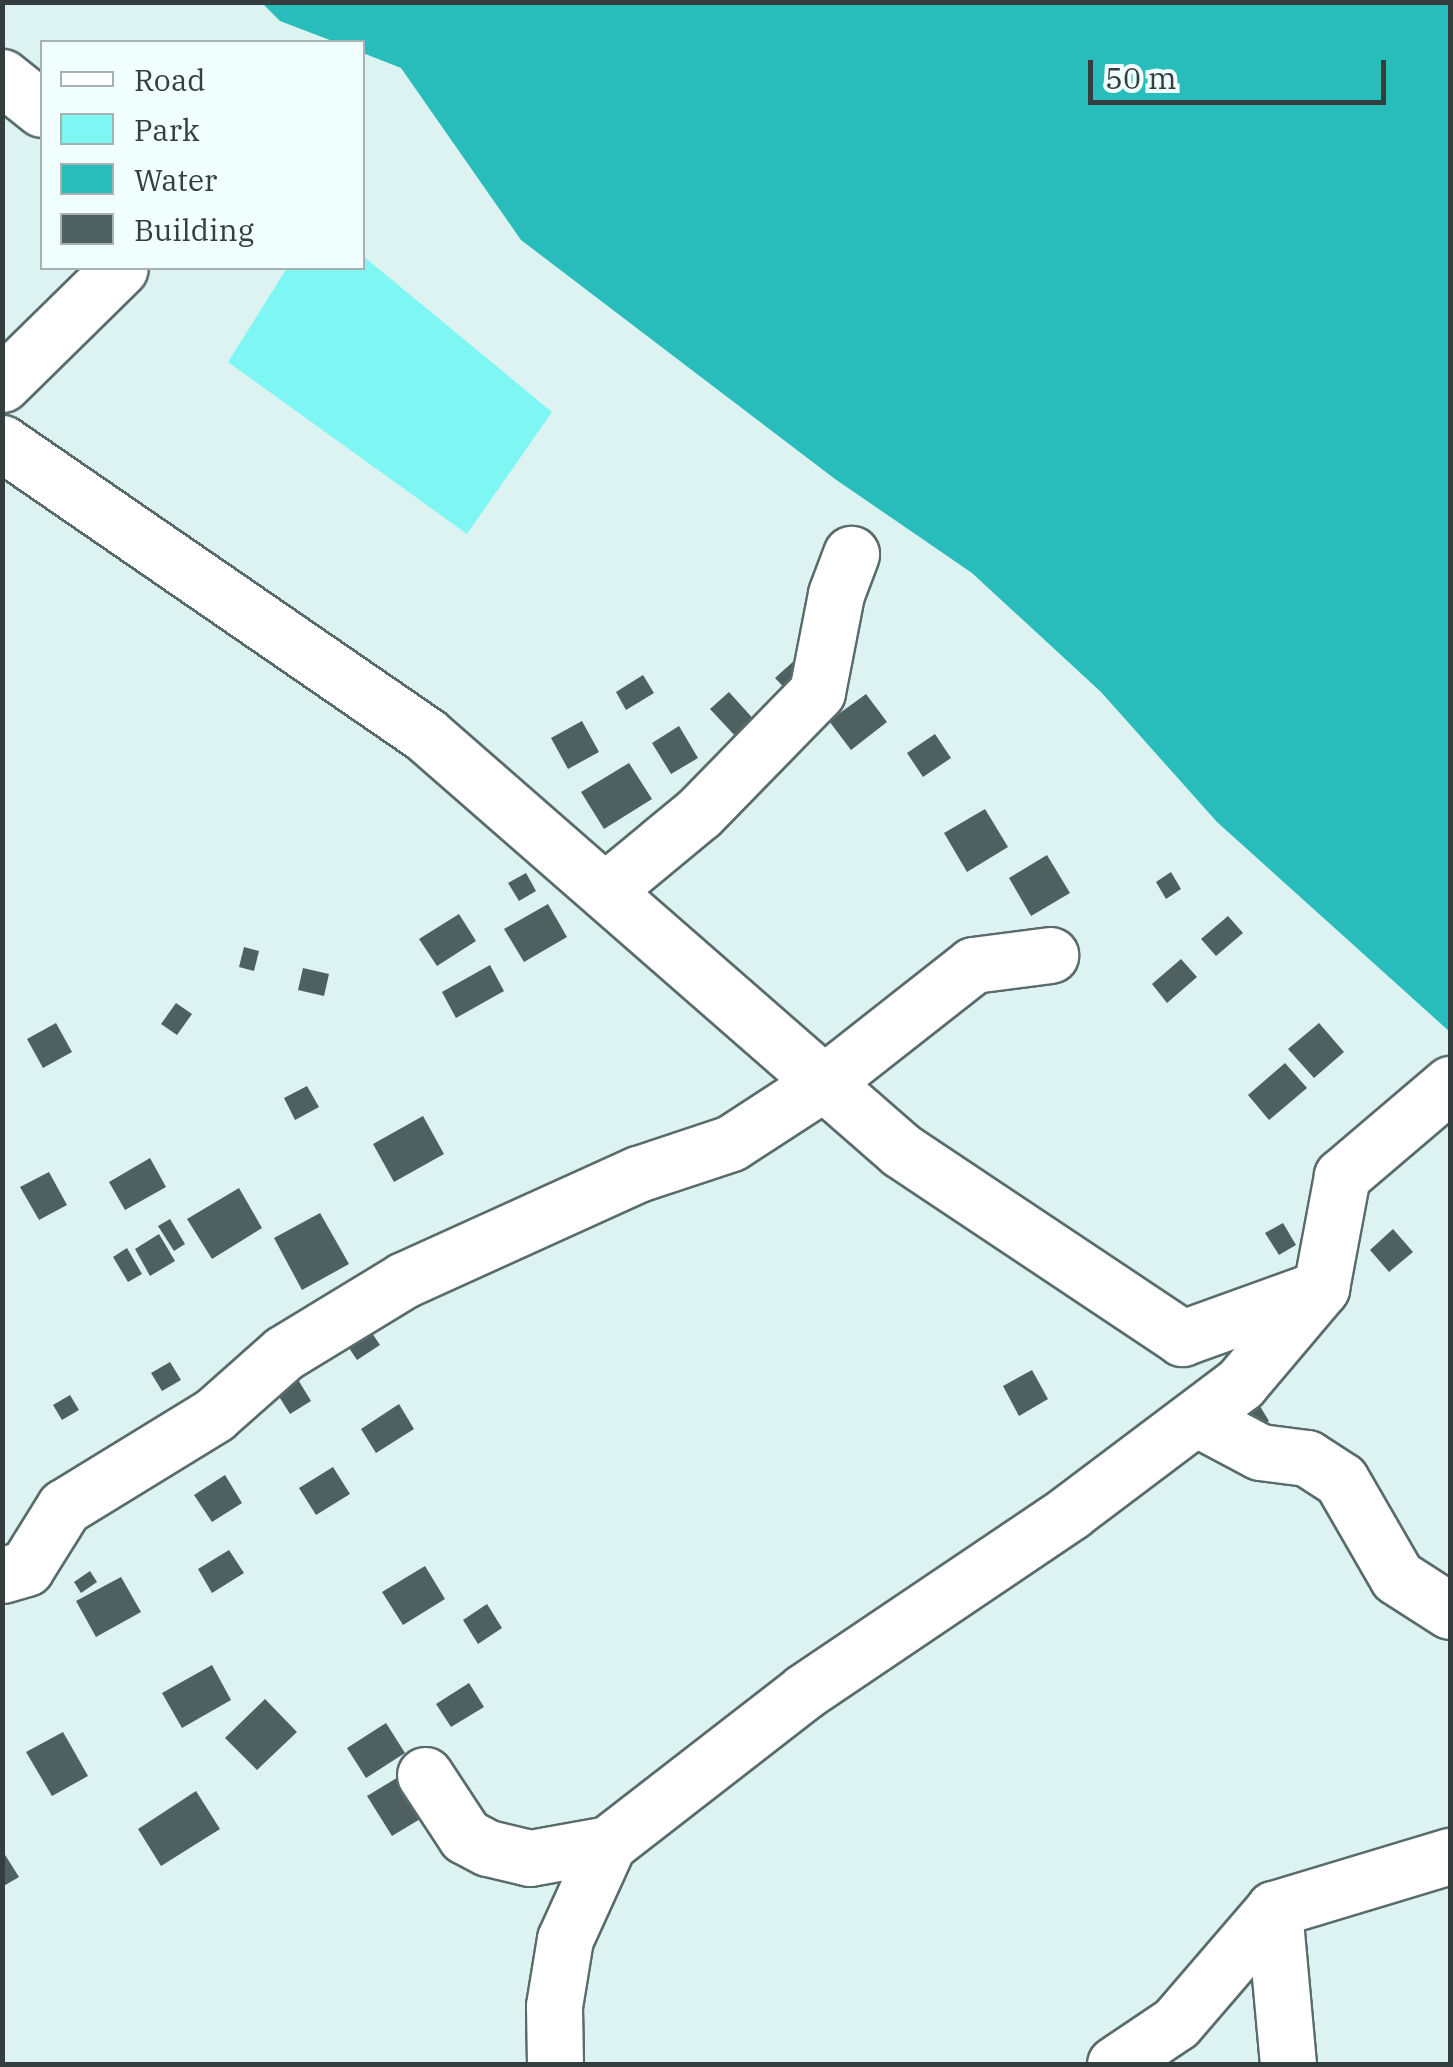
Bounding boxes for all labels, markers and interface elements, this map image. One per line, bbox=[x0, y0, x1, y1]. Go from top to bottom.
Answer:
legend bbox=[40, 40, 365, 270]
scale bar bbox=[1093, 40, 1390, 102]
text: 50 m bbox=[1105, 58, 1177, 97]
text: Road bbox=[134, 60, 206, 99]
text: Park bbox=[134, 110, 200, 149]
text: Water bbox=[134, 160, 217, 199]
text: Building bbox=[134, 210, 254, 249]

